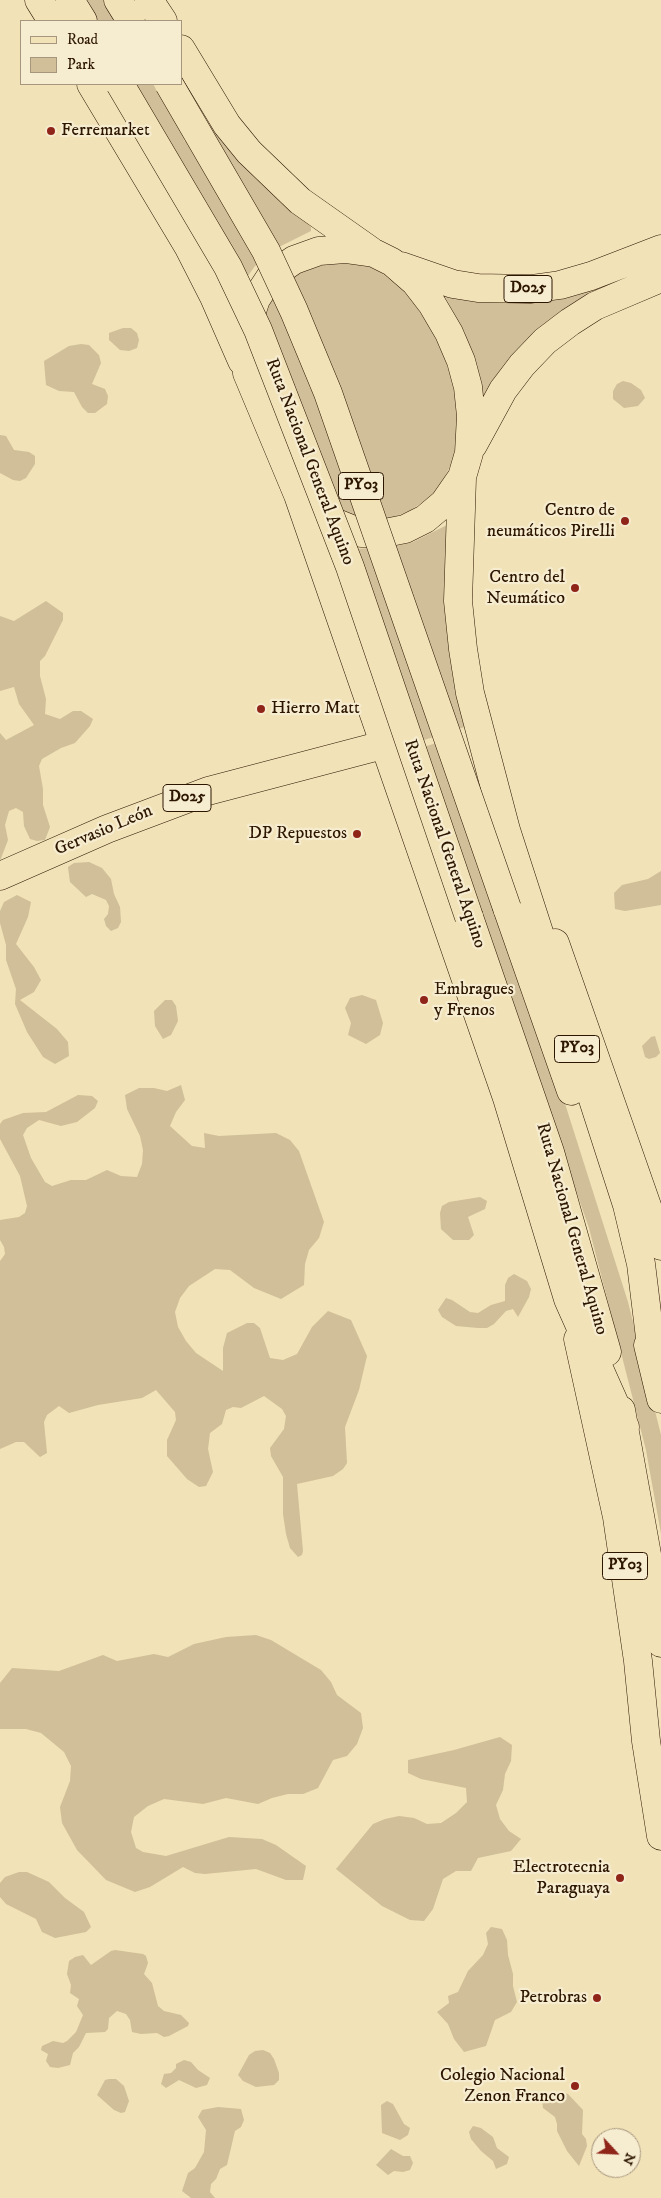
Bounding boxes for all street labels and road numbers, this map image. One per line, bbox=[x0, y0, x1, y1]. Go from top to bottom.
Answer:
road number: D025 bbox=[504, 276, 552, 302]
street label: Ruta Nacional General Aquino bbox=[260, 356, 358, 568]
road number: PY03 bbox=[338, 472, 384, 500]
street label: Ruta Nacional General Aquino bbox=[398, 737, 490, 951]
road number: D025 bbox=[163, 784, 211, 811]
street label: Gervasio León bbox=[52, 801, 156, 861]
road number: PY03 bbox=[554, 1036, 600, 1062]
street label: Ruta Nacional General Aquino bbox=[530, 1120, 612, 1338]
road number: PY03 bbox=[602, 1552, 648, 1580]

